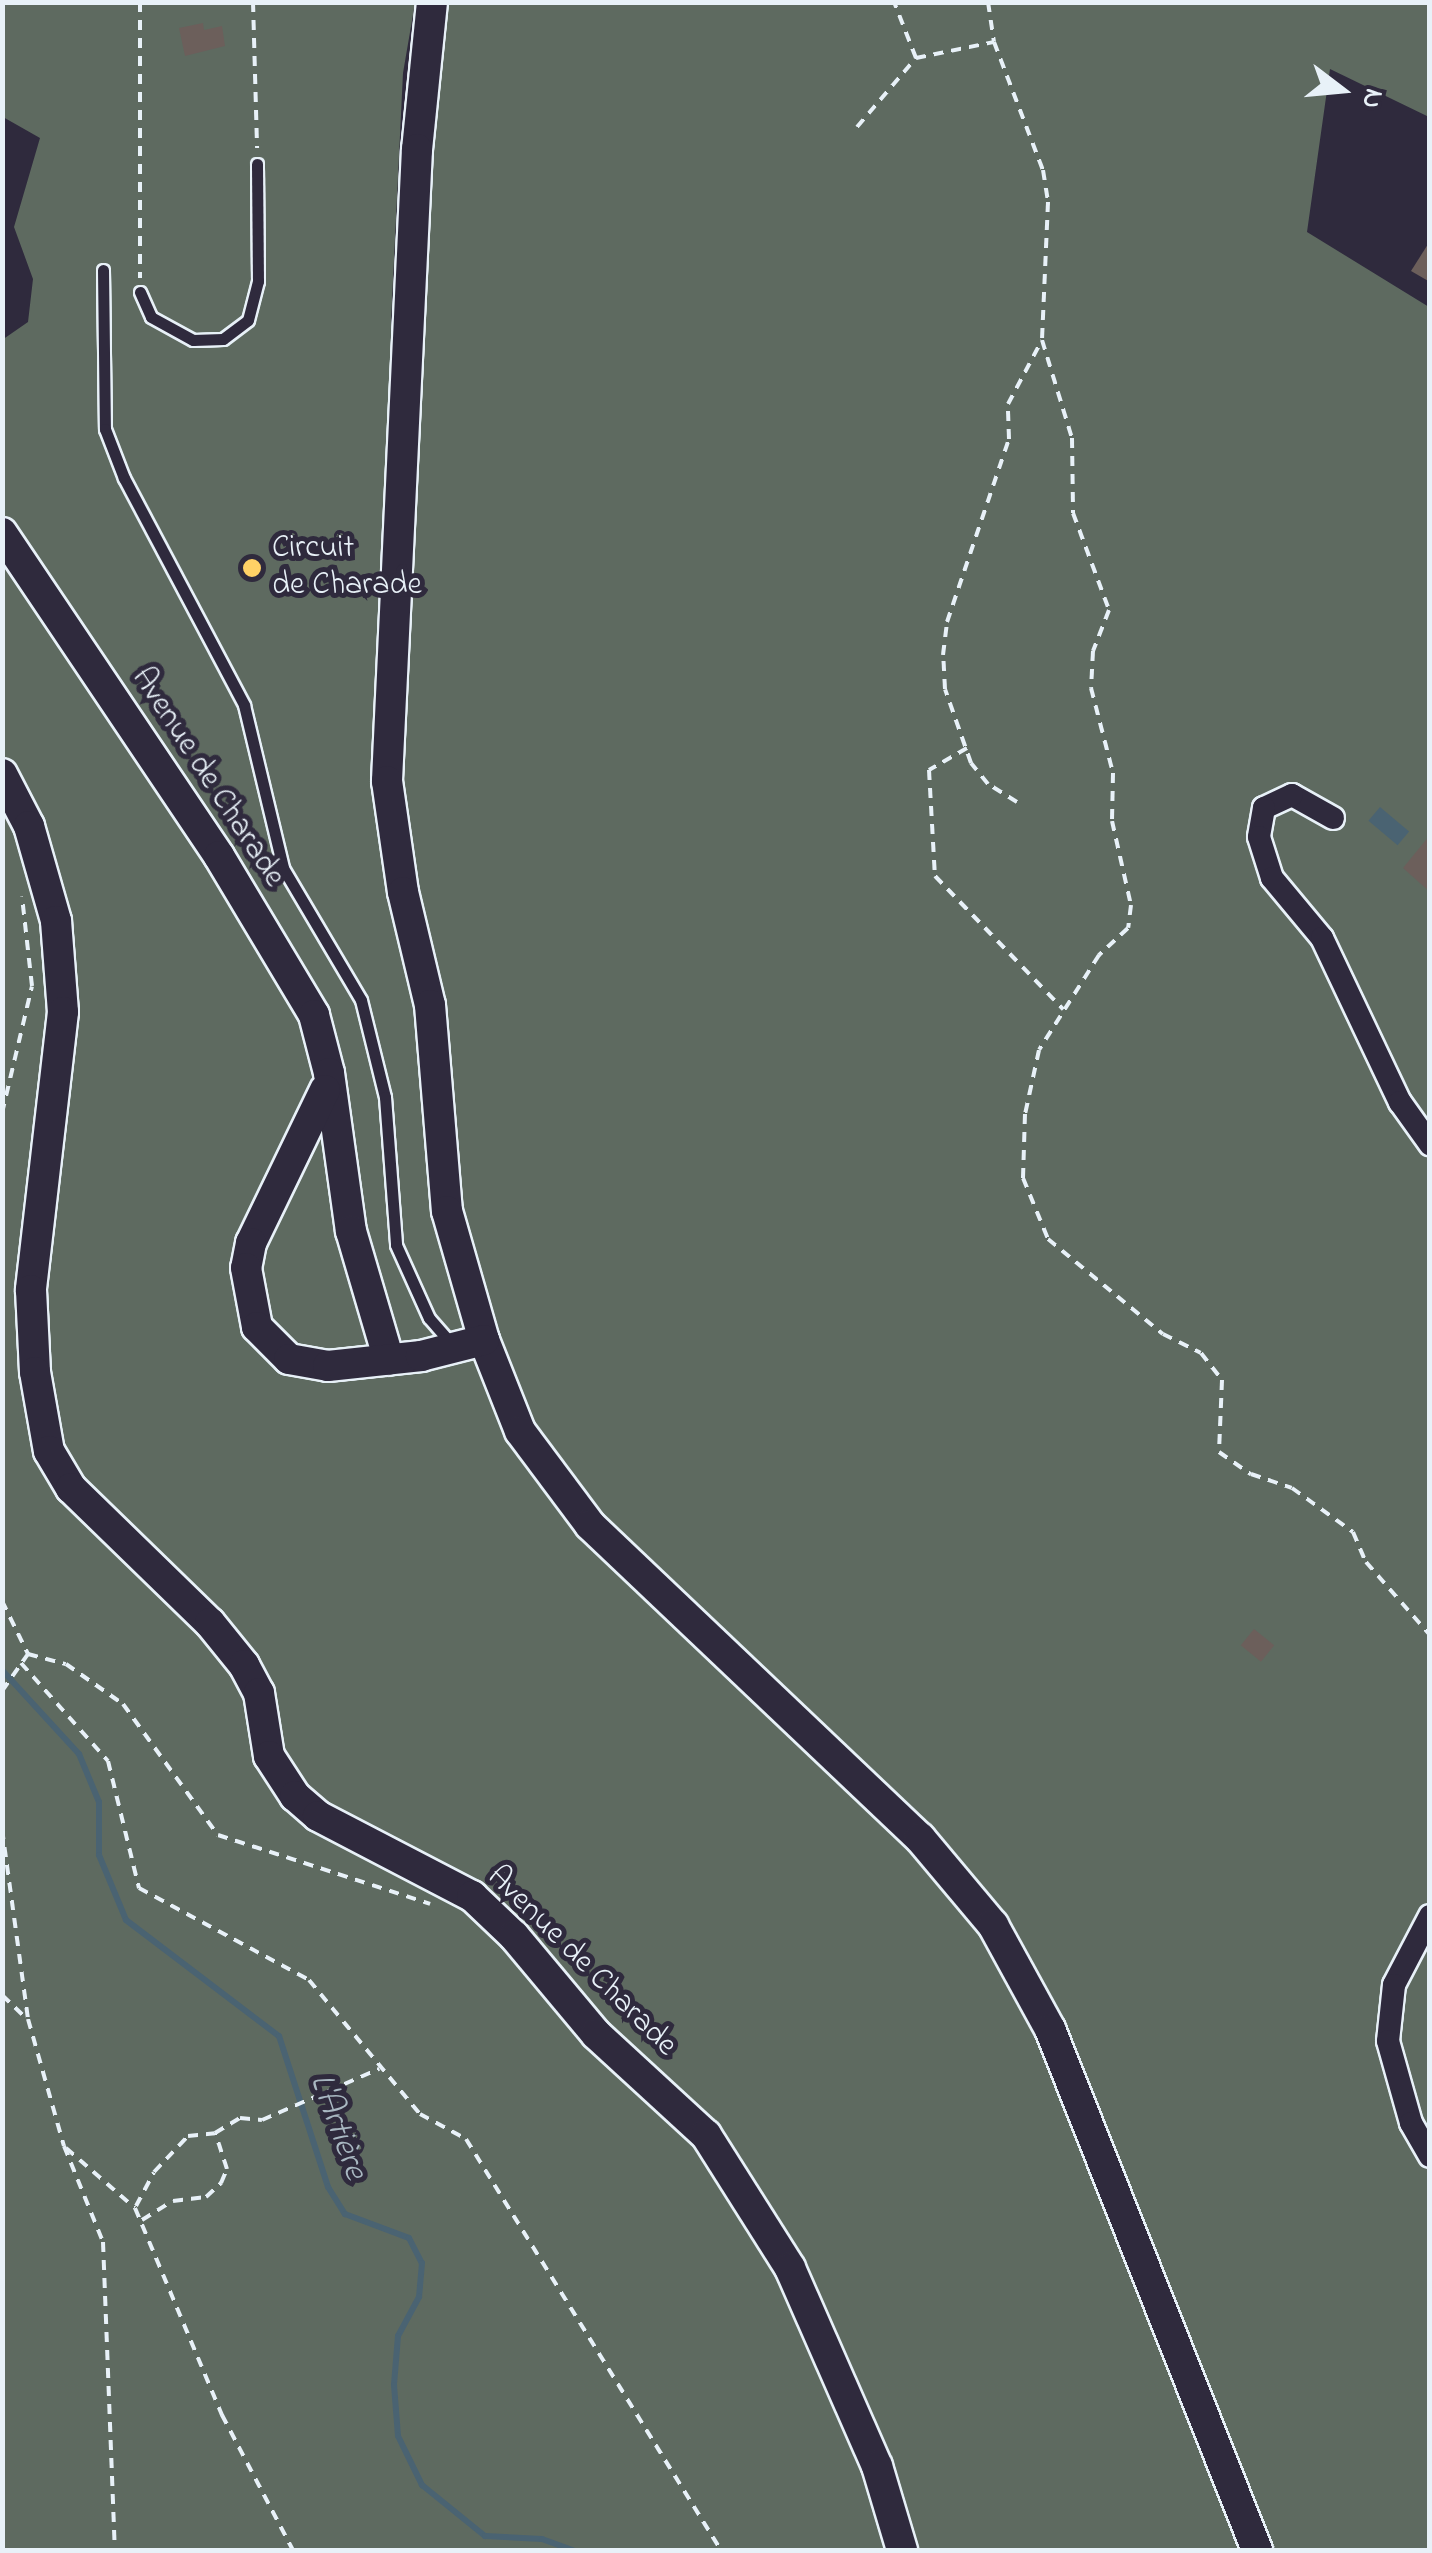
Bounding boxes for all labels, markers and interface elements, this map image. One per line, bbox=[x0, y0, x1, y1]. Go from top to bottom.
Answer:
north arrow bbox=[1292, 40, 1392, 140]
text: N bbox=[1349, 84, 1394, 113]
place label: Circuit de Charade bbox=[272, 531, 422, 606]
marker: Circuit de Charade bbox=[241, 557, 263, 579]
street label: Avenue de Charade bbox=[122, 661, 292, 895]
street label: Avenue de Charade bbox=[478, 1859, 684, 2065]
water label: L'Artière bbox=[299, 2068, 375, 2186]

